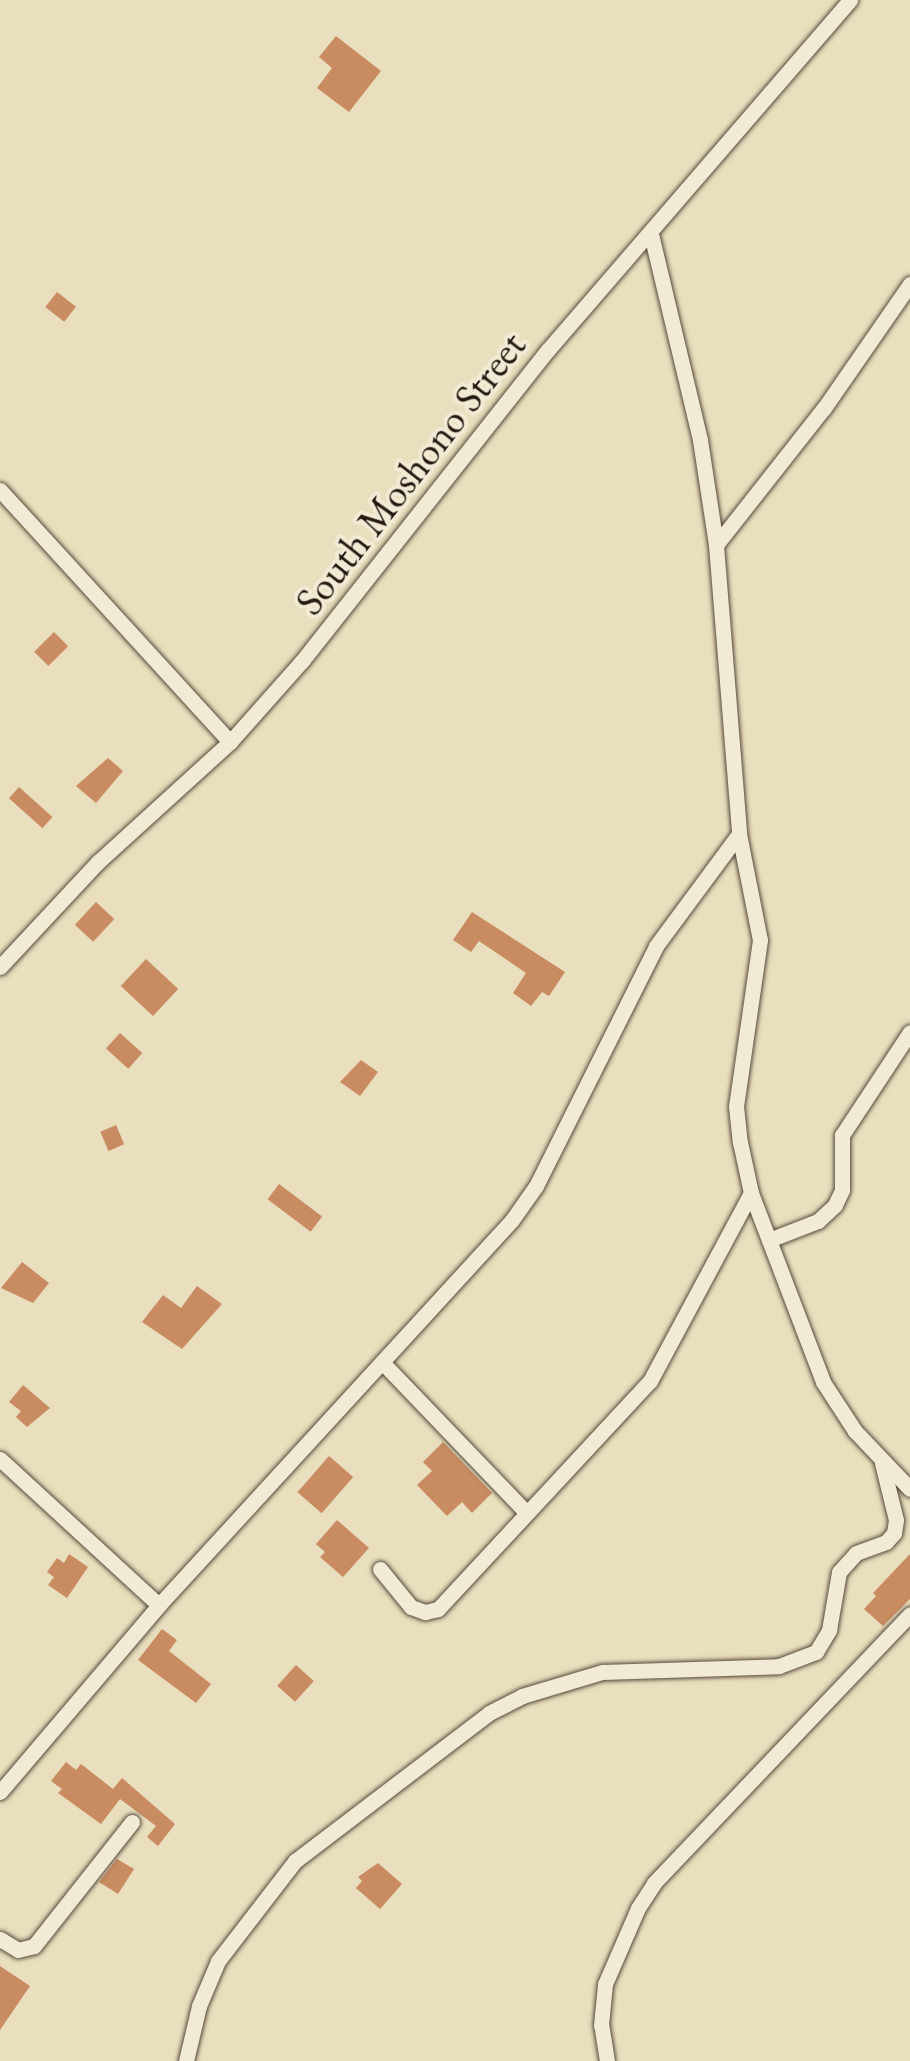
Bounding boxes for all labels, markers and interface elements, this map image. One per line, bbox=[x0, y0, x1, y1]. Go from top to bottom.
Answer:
street label: South Moshono Street bbox=[285, 322, 535, 624]

